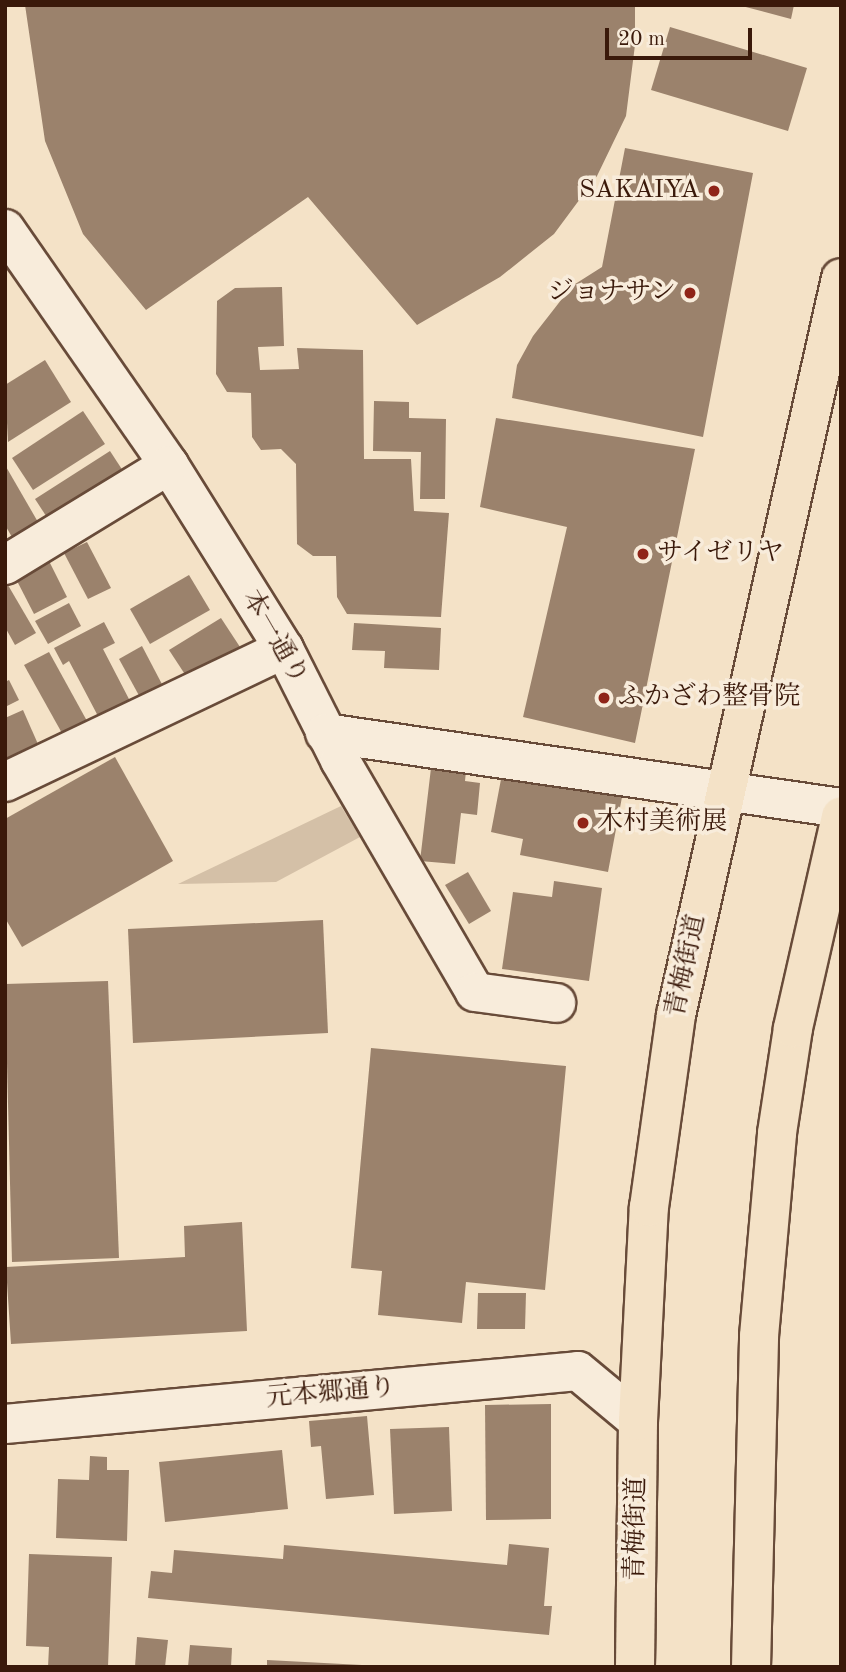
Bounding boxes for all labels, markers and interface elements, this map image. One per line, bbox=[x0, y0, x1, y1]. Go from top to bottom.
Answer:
scale bar bbox=[608, 14, 755, 58]
text: 20 m bbox=[618, 29, 665, 50]
place label: SAKAIYA bbox=[579, 175, 700, 207]
marker: SAKAIYA bbox=[706, 183, 722, 199]
place label: ジョナサン bbox=[546, 277, 676, 309]
marker: ジョナサン bbox=[682, 285, 698, 301]
place label: サイゼリヤ bbox=[657, 538, 787, 570]
marker: サイゼリヤ bbox=[635, 546, 651, 562]
street label: 本一通り bbox=[234, 585, 314, 691]
place label: ふかざわ整骨院 bbox=[618, 682, 800, 714]
marker: ふかざわ整骨院 bbox=[596, 690, 612, 706]
place label: 木村美術展 bbox=[597, 807, 727, 839]
marker: 木村美術展 bbox=[575, 815, 591, 831]
street label: 青梅街道 bbox=[661, 912, 713, 1020]
street label: 元本郷通り bbox=[265, 1373, 397, 1415]
street label: 青梅街道 bbox=[620, 1477, 654, 1581]

